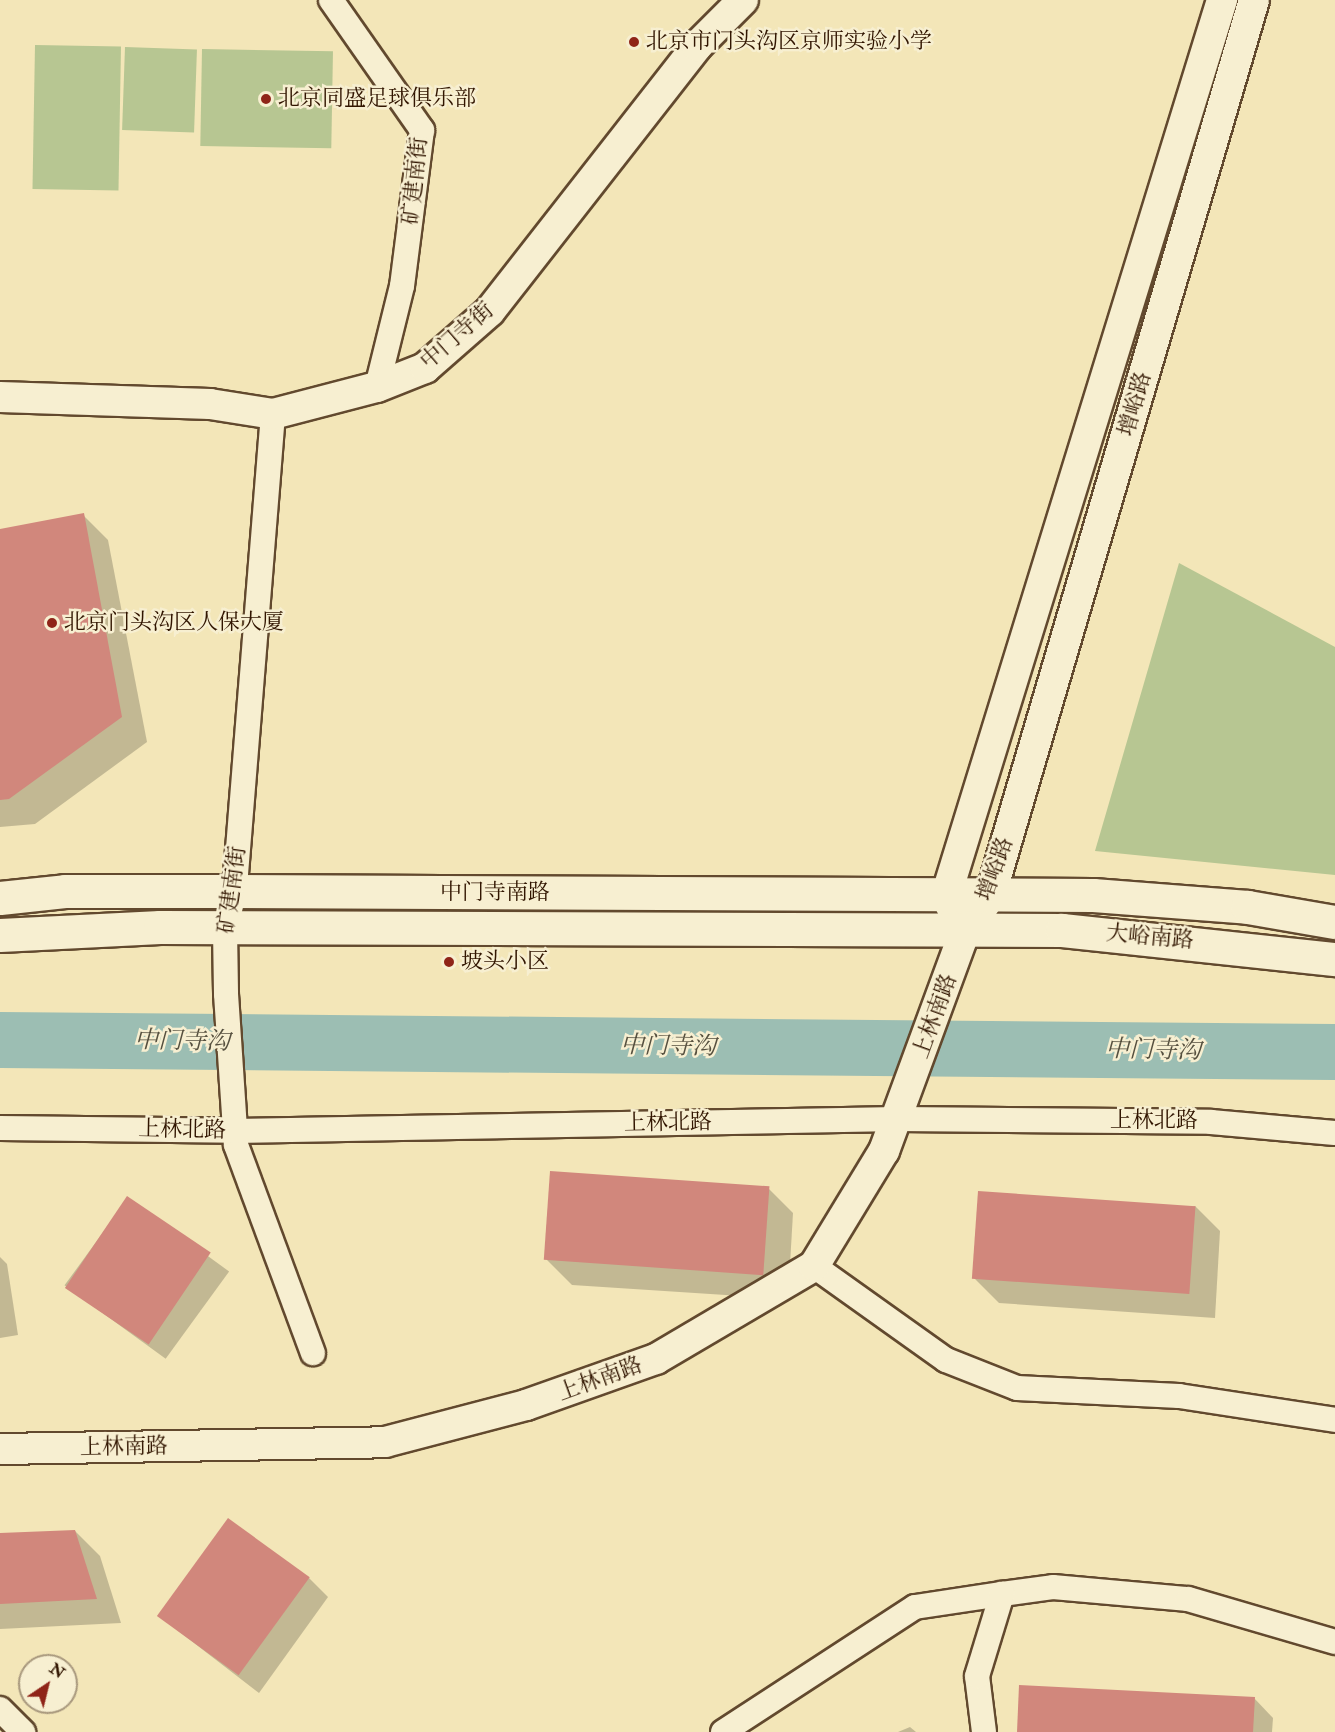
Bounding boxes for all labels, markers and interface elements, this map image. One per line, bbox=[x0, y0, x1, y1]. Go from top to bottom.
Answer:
place label: 北京市门头沟区京师实验小学 bbox=[646, 29, 932, 55]
marker: 北京市门头沟区京师实验小学 bbox=[627, 35, 641, 49]
place label: 北京同盛足球俱乐部 bbox=[278, 86, 476, 112]
marker: 北京同盛足球俱乐部 bbox=[259, 92, 273, 106]
street label: 矿建南街 bbox=[397, 136, 433, 226]
street label: 中门寺街 bbox=[415, 297, 499, 375]
street label: 增峪路 bbox=[1113, 369, 1157, 439]
place label: 北京门头沟区人保大厦 bbox=[64, 610, 284, 636]
marker: 北京门头沟区人保大厦 bbox=[45, 616, 59, 630]
street label: 增峪路 bbox=[971, 833, 1019, 905]
street label: 矿建南街 bbox=[213, 845, 251, 935]
street label: 中门寺南路 bbox=[440, 880, 550, 906]
street label: 大峪南路 bbox=[1105, 920, 1195, 954]
place label: 坡头小区 bbox=[461, 949, 549, 975]
marker: 坡头小区 bbox=[442, 955, 456, 969]
street label: 上林南路 bbox=[908, 970, 962, 1062]
water label: 中门寺沟 bbox=[134, 1026, 230, 1056]
water label: 中门寺沟 bbox=[620, 1031, 716, 1061]
water label: 中门寺沟 bbox=[1105, 1035, 1201, 1065]
street label: 上林北路 bbox=[1110, 1108, 1198, 1134]
street label: 上林北路 bbox=[624, 1109, 712, 1137]
street label: 上林北路 bbox=[138, 1116, 226, 1144]
street label: 上林南路 bbox=[554, 1352, 646, 1406]
street label: 上林南路 bbox=[80, 1433, 168, 1461]
north arrow bbox=[18, 1654, 78, 1714]
text: N bbox=[46, 1659, 69, 1683]

